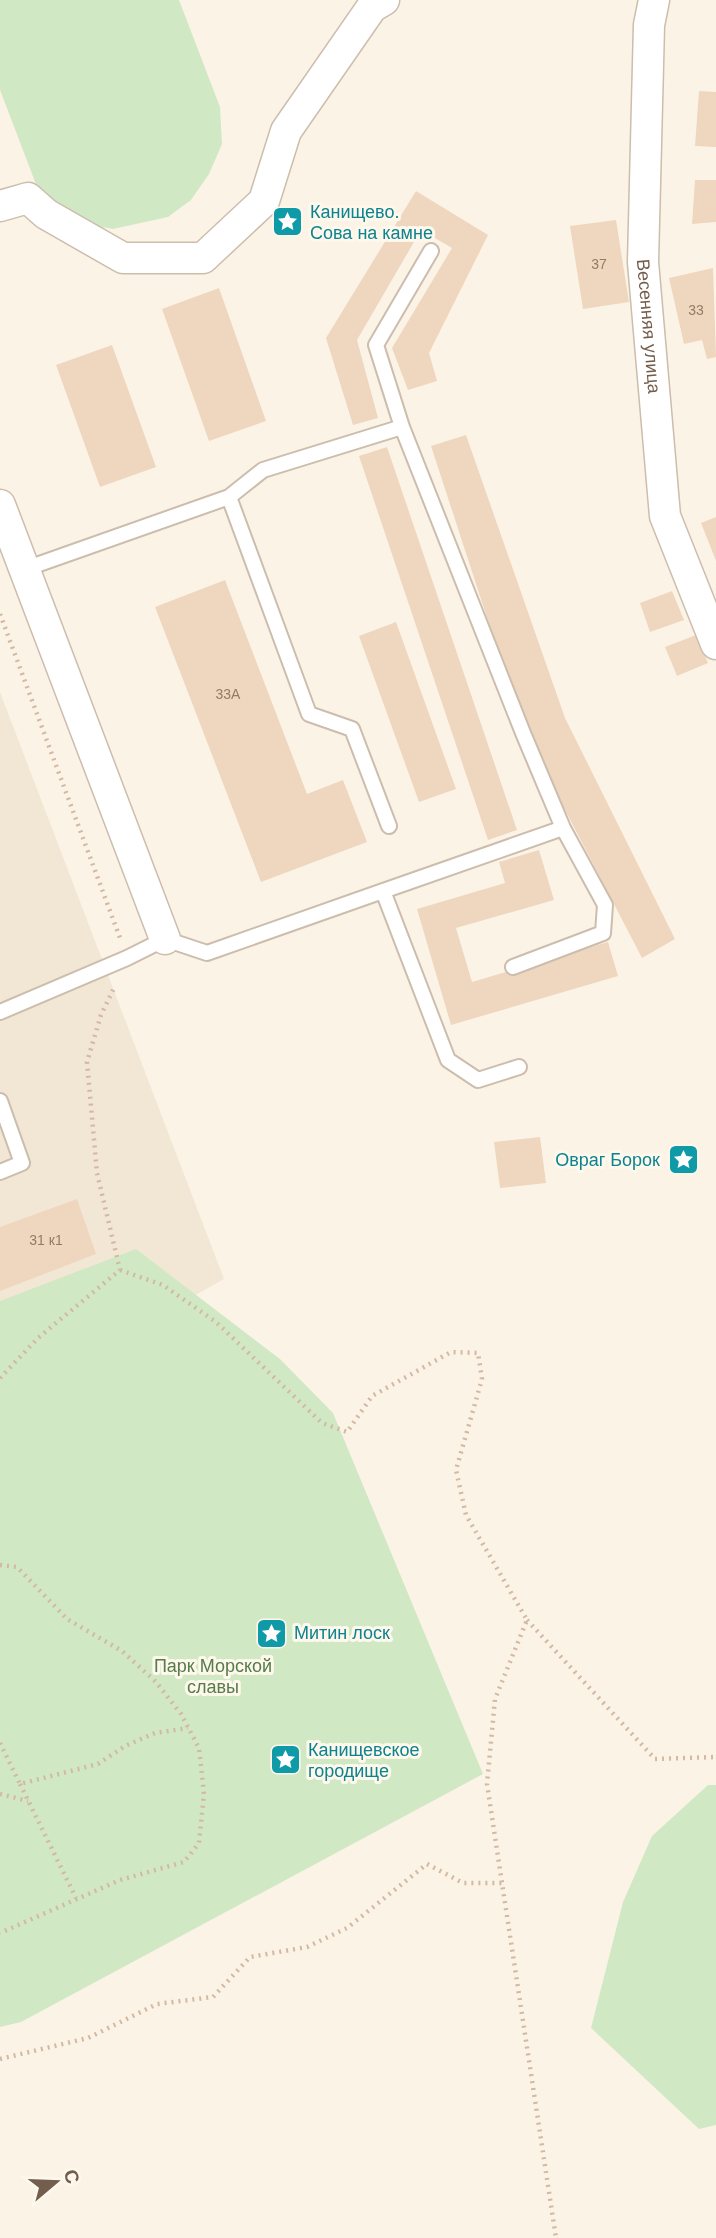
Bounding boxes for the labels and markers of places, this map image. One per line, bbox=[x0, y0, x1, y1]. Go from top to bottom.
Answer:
place label: Канищево. Сова на камне bbox=[310, 202, 433, 243]
place icon: Канищево. Сова на камне bbox=[270, 205, 304, 239]
place icon: Овраг Борок bbox=[666, 1143, 700, 1177]
place label: Овраг Борок bbox=[555, 1150, 660, 1170]
place icon: Митин лоск bbox=[254, 1616, 288, 1650]
place label: Митин лоск bbox=[294, 1623, 390, 1643]
place label: Канищевское городище bbox=[308, 1740, 420, 1781]
place icon: Канищевское городище bbox=[268, 1743, 302, 1777]

